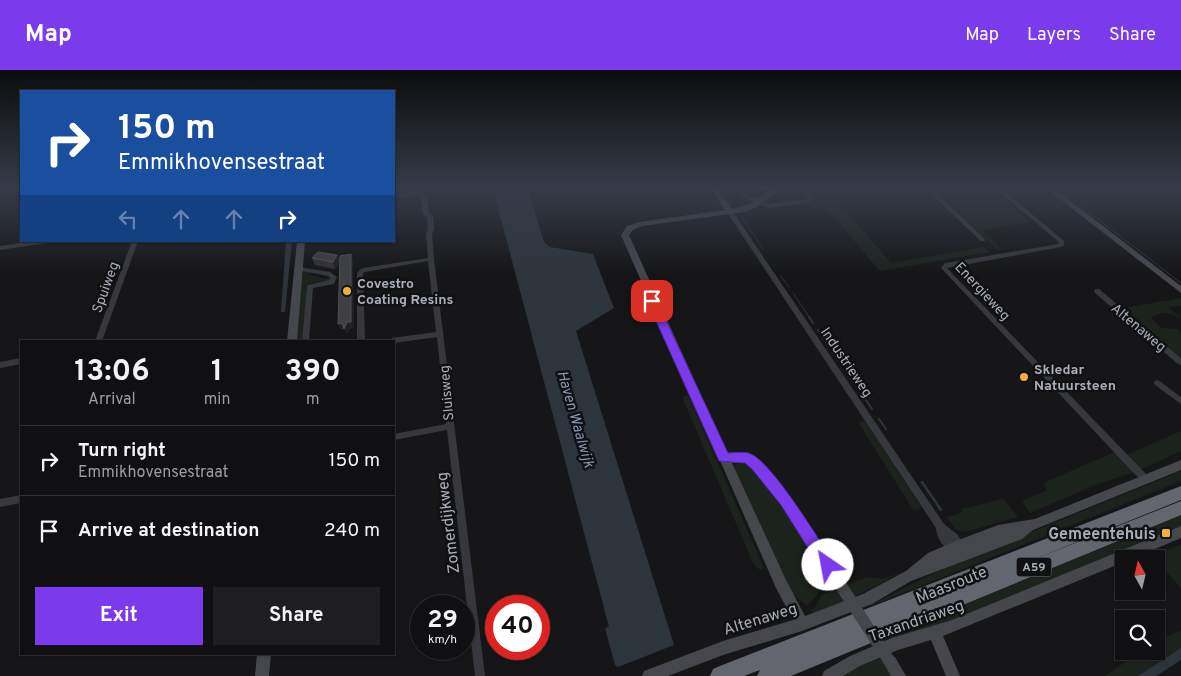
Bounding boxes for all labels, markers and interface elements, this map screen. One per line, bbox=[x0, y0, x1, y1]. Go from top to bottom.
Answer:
text: Map bbox=[25, 20, 72, 50]
text: Map bbox=[965, 24, 999, 47]
text: Layers bbox=[1027, 24, 1081, 47]
text: Share bbox=[1109, 24, 1156, 47]
text: 150 m bbox=[118, 107, 216, 151]
icon: right bbox=[35, 110, 100, 175]
text: Emmikhovensestraat bbox=[118, 150, 325, 177]
icon: left bbox=[114, 205, 142, 233]
icon: ahead bbox=[167, 205, 195, 233]
icon: ahead bbox=[220, 205, 248, 233]
icon: right bbox=[273, 205, 301, 233]
street label: Energieweg bbox=[951, 259, 1013, 325]
street label: Spuiweg bbox=[89, 260, 124, 315]
place label: Covestro Coating Resins bbox=[357, 276, 454, 309]
pin bbox=[631, 280, 673, 322]
marker: Covestro Coating Resins bbox=[341, 285, 353, 297]
icon: arrive bbox=[638, 287, 666, 315]
street label: Altenaweg bbox=[1107, 300, 1169, 356]
street label: Industrieweg bbox=[816, 325, 875, 401]
text: 13:06 bbox=[74, 354, 150, 391]
text: 1 bbox=[211, 354, 223, 391]
text: 390 bbox=[285, 354, 341, 391]
place label: Skledar Natuursteen bbox=[1034, 362, 1116, 395]
street label: Sluisweg bbox=[437, 364, 458, 421]
water label: Haven Waalwijk bbox=[552, 369, 598, 471]
marker: Skledar Natuursteen bbox=[1018, 371, 1030, 383]
text: Arrival bbox=[88, 390, 136, 410]
text: min bbox=[204, 390, 230, 410]
text: m bbox=[306, 390, 319, 410]
text: Turn right bbox=[78, 439, 166, 463]
icon: right bbox=[35, 447, 63, 475]
text: 150 m bbox=[328, 449, 380, 473]
text: Emmikhovensestraat bbox=[78, 463, 229, 483]
street label: Zomerdijkweg bbox=[433, 471, 465, 575]
icon: arrive bbox=[35, 517, 63, 545]
text: Arrive at destination bbox=[78, 519, 259, 543]
text: 240 m bbox=[324, 519, 380, 543]
place label: Gemeentehuis bbox=[1048, 525, 1156, 545]
marker: Gemeentehuis bbox=[1160, 527, 1172, 539]
position arrow bbox=[801, 538, 853, 590]
north arrow bbox=[1115, 550, 1165, 600]
map controls bbox=[1115, 550, 1165, 660]
road number: A59 bbox=[1016, 558, 1052, 577]
street label: Maasroute bbox=[913, 563, 990, 609]
button: Exit bbox=[35, 587, 203, 645]
button: Share bbox=[213, 587, 380, 645]
speed limit sign: 40 bbox=[485, 595, 550, 660]
street label: Taxandriaweg bbox=[866, 596, 967, 648]
street label: Altenaweg bbox=[721, 599, 800, 641]
text: 29 bbox=[427, 605, 458, 637]
button: search bbox=[1115, 610, 1165, 660]
text: km/h bbox=[428, 632, 457, 648]

